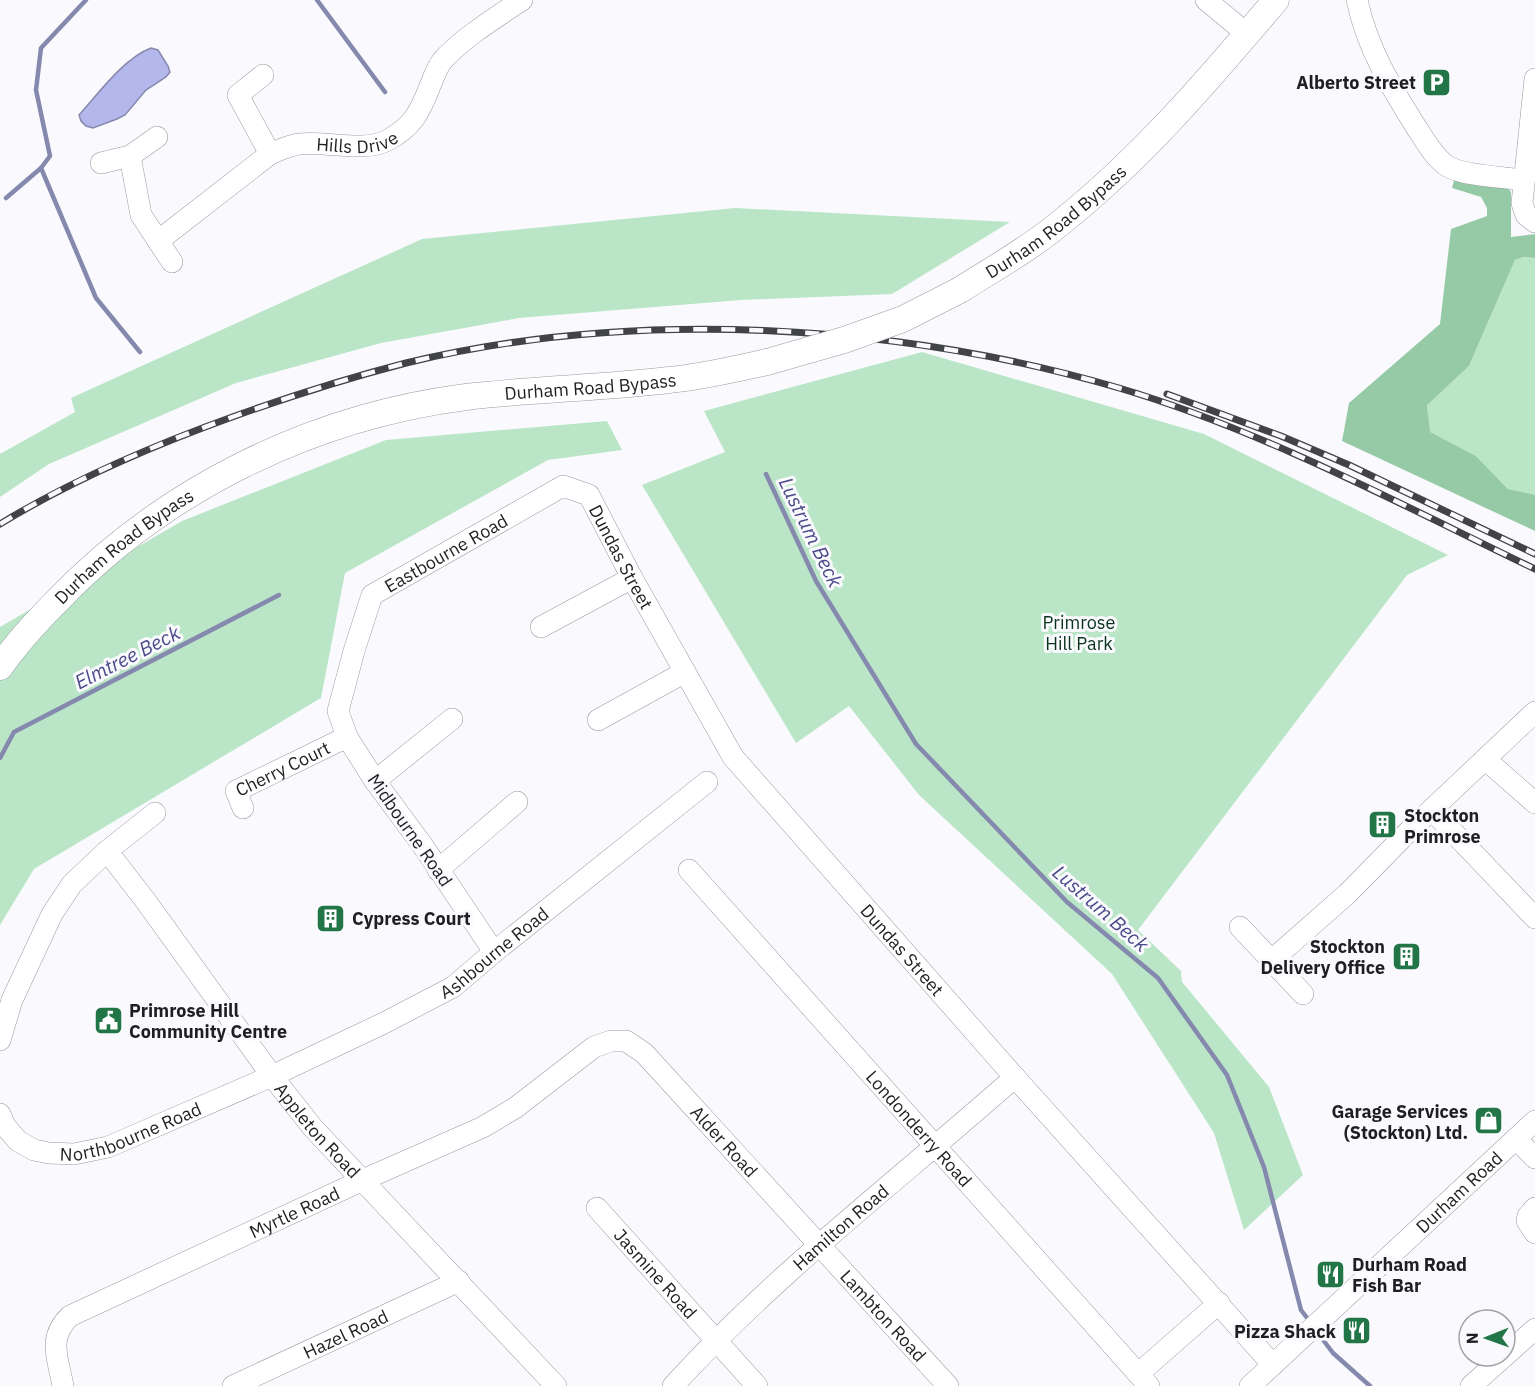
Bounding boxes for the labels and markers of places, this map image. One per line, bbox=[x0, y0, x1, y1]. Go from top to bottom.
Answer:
parking icon: Alberto Street bbox=[1421, 66, 1453, 98]
place label: Alberto Street bbox=[1296, 71, 1416, 94]
place label: Stockton Primrose bbox=[1404, 804, 1481, 848]
building icon: Stockton Primrose bbox=[1367, 809, 1399, 841]
building icon: Cypress Court bbox=[315, 902, 347, 934]
place label: Cypress Court bbox=[352, 907, 471, 930]
place label: Stockton Delivery Office bbox=[1260, 935, 1385, 979]
building icon: Stockton Delivery Office bbox=[1390, 940, 1422, 972]
place label: Primrose Hill Community Centre bbox=[129, 999, 287, 1043]
public building icon: Primrose Hill Community Centre bbox=[92, 1004, 124, 1036]
place label: Garage Services (Stockton) Ltd. bbox=[1331, 1100, 1468, 1144]
shop icon: Garage Services (Stockton) Ltd. bbox=[1473, 1105, 1505, 1137]
place label: Durham Road Fish Bar bbox=[1352, 1253, 1467, 1297]
restaurant icon: Durham Road Fish Bar bbox=[1315, 1258, 1347, 1290]
restaurant icon: Pizza Shack bbox=[1341, 1315, 1373, 1347]
place label: Pizza Shack bbox=[1234, 1320, 1337, 1343]

